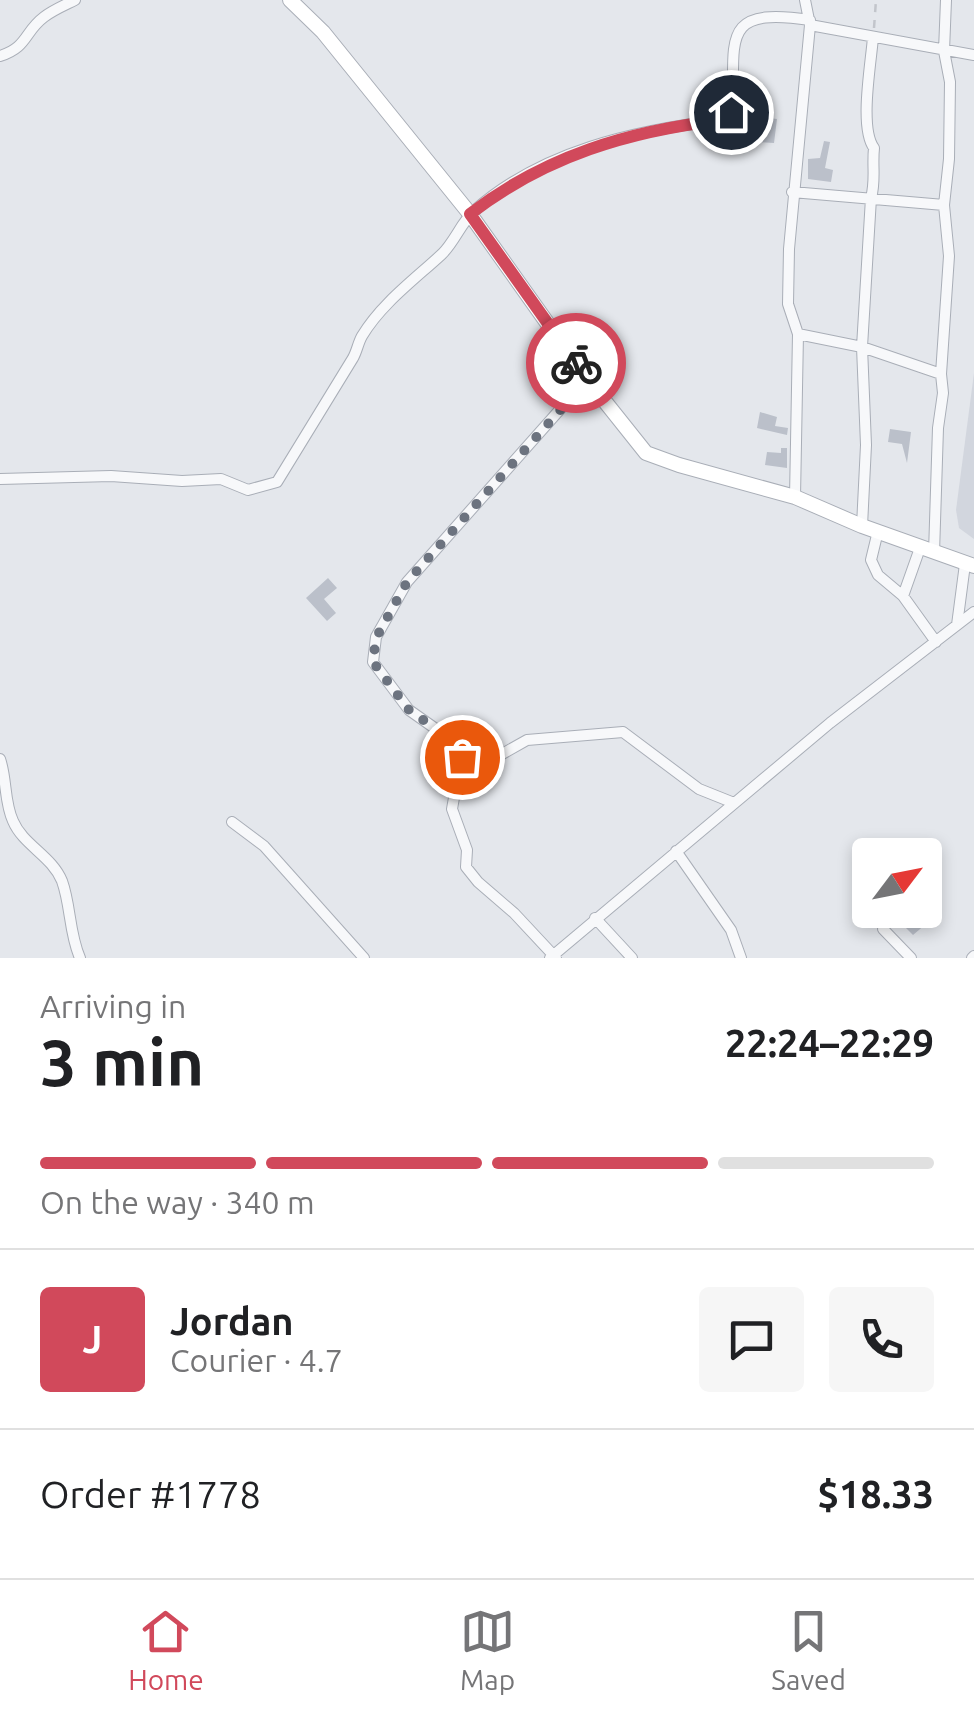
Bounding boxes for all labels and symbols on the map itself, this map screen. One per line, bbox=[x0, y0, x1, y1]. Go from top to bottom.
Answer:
pin bbox=[689, 70, 774, 155]
courier bbox=[526, 313, 626, 413]
pin bbox=[420, 715, 505, 800]
north arrow bbox=[852, 838, 942, 928]

